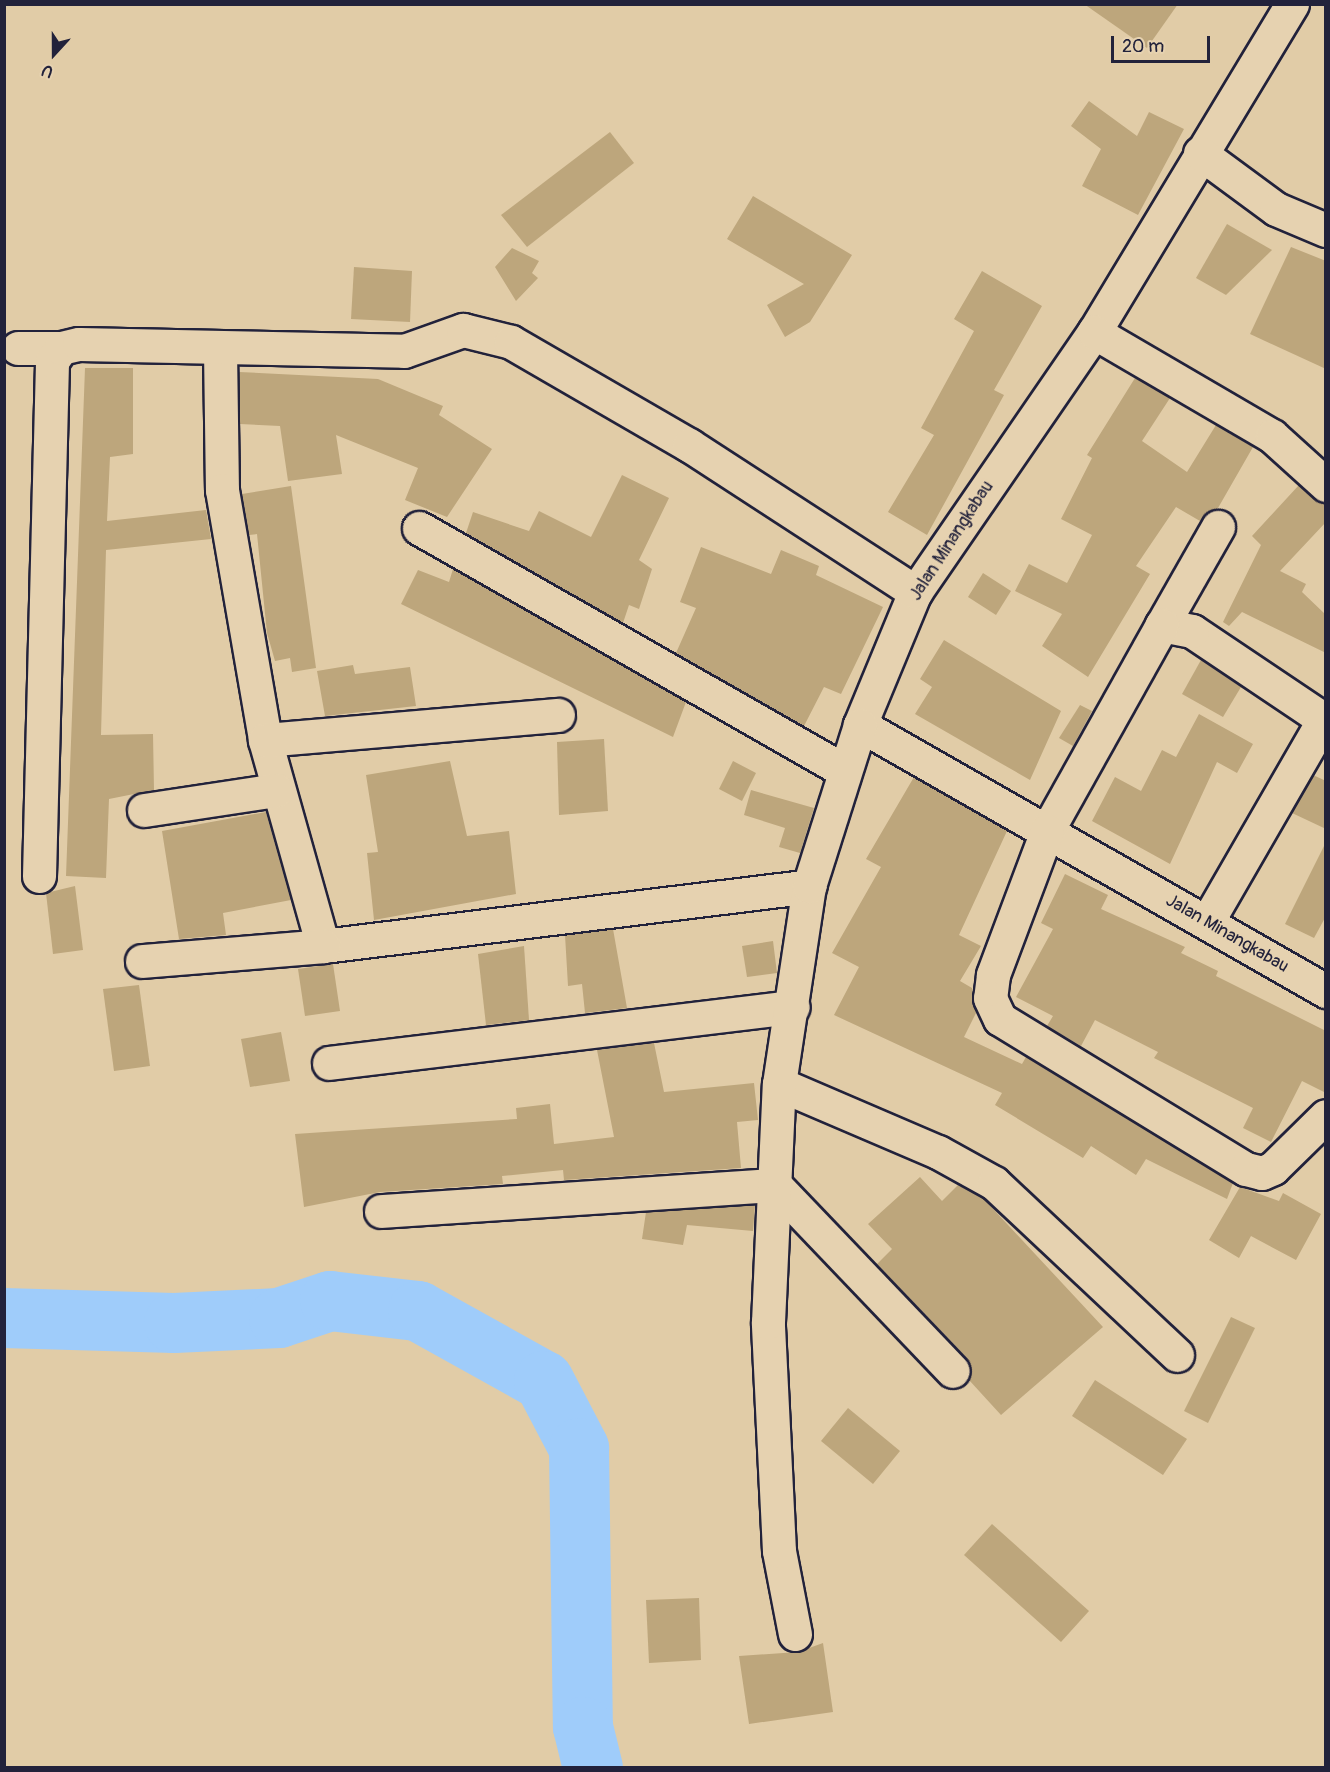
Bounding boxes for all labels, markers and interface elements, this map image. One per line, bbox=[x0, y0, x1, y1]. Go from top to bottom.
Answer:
north arrow bbox=[24, 24, 84, 84]
scale bar bbox=[1114, 24, 1213, 62]
text: 20 m bbox=[1122, 35, 1164, 58]
text: U bbox=[39, 60, 56, 82]
street label: Jalan Minangkabau bbox=[905, 477, 999, 605]
street label: Jalan Minangkabau bbox=[1162, 890, 1292, 978]

